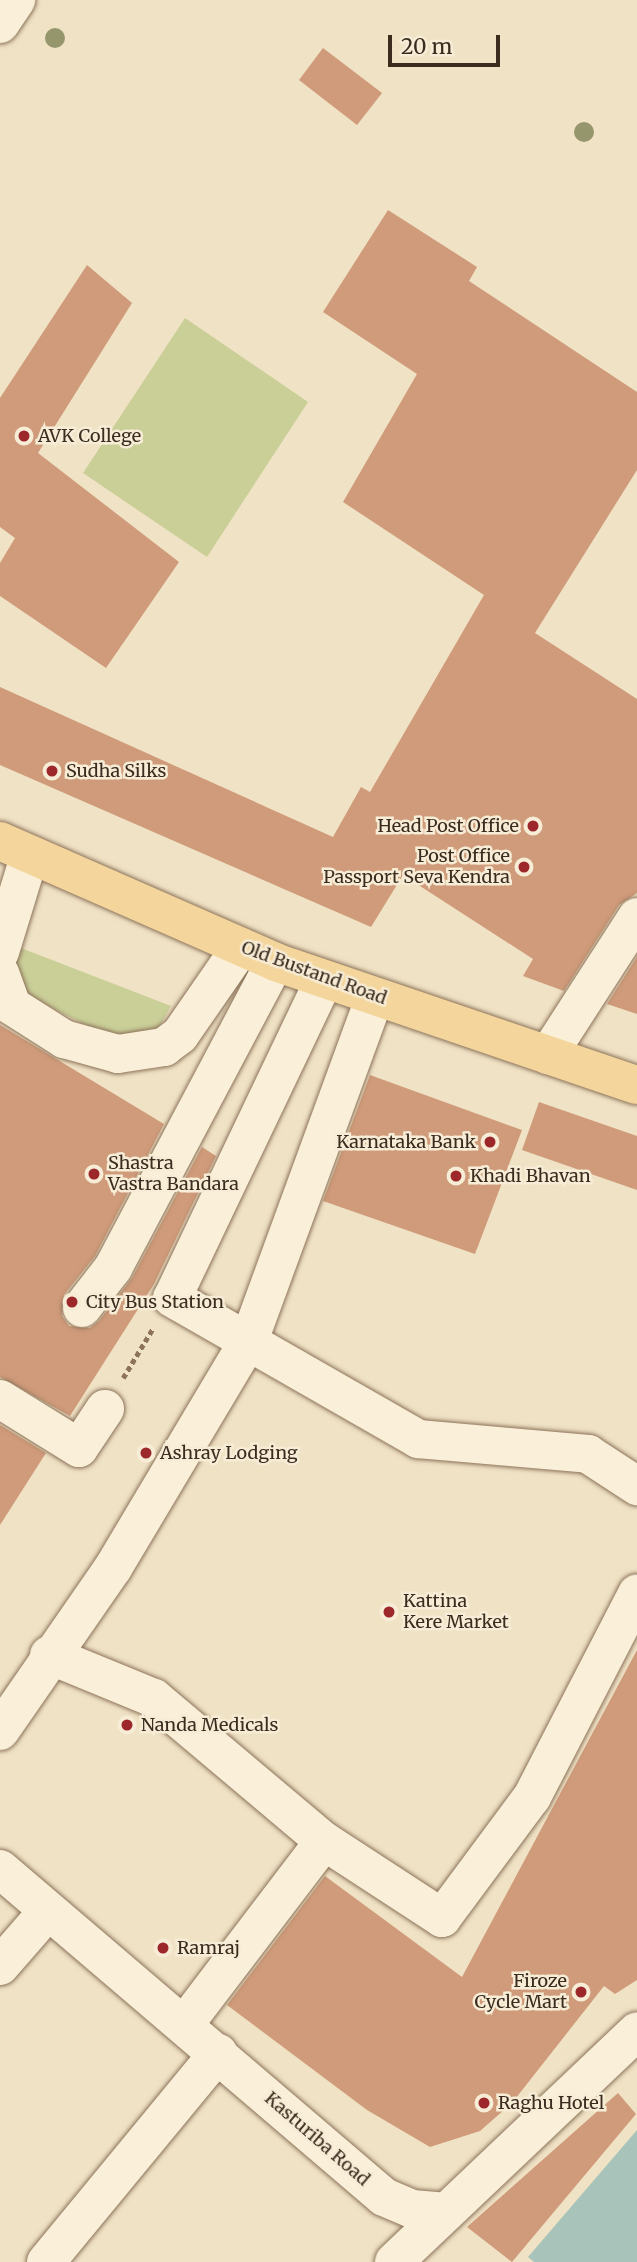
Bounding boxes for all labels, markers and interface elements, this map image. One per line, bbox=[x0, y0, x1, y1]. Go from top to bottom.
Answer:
scale bar bbox=[392, 21, 504, 65]
text: 20 m bbox=[401, 33, 452, 60]
place label: AVK College bbox=[38, 425, 141, 447]
marker: AVK College bbox=[16, 428, 32, 444]
place label: Sudha Silks bbox=[66, 760, 166, 782]
marker: Sudha Silks bbox=[44, 763, 60, 779]
place label: Head Post Office bbox=[378, 815, 519, 837]
marker: Head Post Office bbox=[525, 818, 541, 834]
place label: Post Office Passport Seva Kendra bbox=[323, 846, 510, 888]
marker: Post Office Passport Seva Kendra bbox=[516, 859, 532, 875]
street label: Old Bustand Road bbox=[238, 937, 390, 1009]
place label: Karnataka Bank bbox=[336, 1131, 476, 1153]
marker: Karnataka Bank bbox=[482, 1134, 498, 1150]
place label: Shastra Vastra Bandara bbox=[108, 1153, 239, 1196]
place label: Khadi Bhavan bbox=[470, 1165, 591, 1187]
marker: Shastra Vastra Bandara bbox=[86, 1166, 102, 1182]
marker: Khadi Bhavan bbox=[448, 1168, 464, 1184]
place label: City Bus Station bbox=[86, 1291, 224, 1313]
marker: City Bus Station bbox=[64, 1294, 80, 1310]
place label: Ashray Lodging bbox=[160, 1442, 298, 1464]
marker: Ashray Lodging bbox=[138, 1445, 154, 1461]
place label: Kattina Kere Market bbox=[403, 1591, 509, 1634]
marker: Kattina Kere Market bbox=[381, 1604, 397, 1620]
place label: Nanda Medicals bbox=[141, 1714, 278, 1736]
marker: Nanda Medicals bbox=[119, 1717, 135, 1733]
place label: Ramraj bbox=[177, 1937, 240, 1959]
marker: Ramraj bbox=[155, 1940, 171, 1956]
place label: Firoze Cycle Mart bbox=[474, 1971, 567, 2014]
marker: Firoze Cycle Mart bbox=[573, 1984, 589, 2000]
street label: Kasturiba Road bbox=[260, 2088, 374, 2190]
place label: Raghu Hotel bbox=[498, 2092, 604, 2114]
marker: Raghu Hotel bbox=[476, 2095, 492, 2111]

